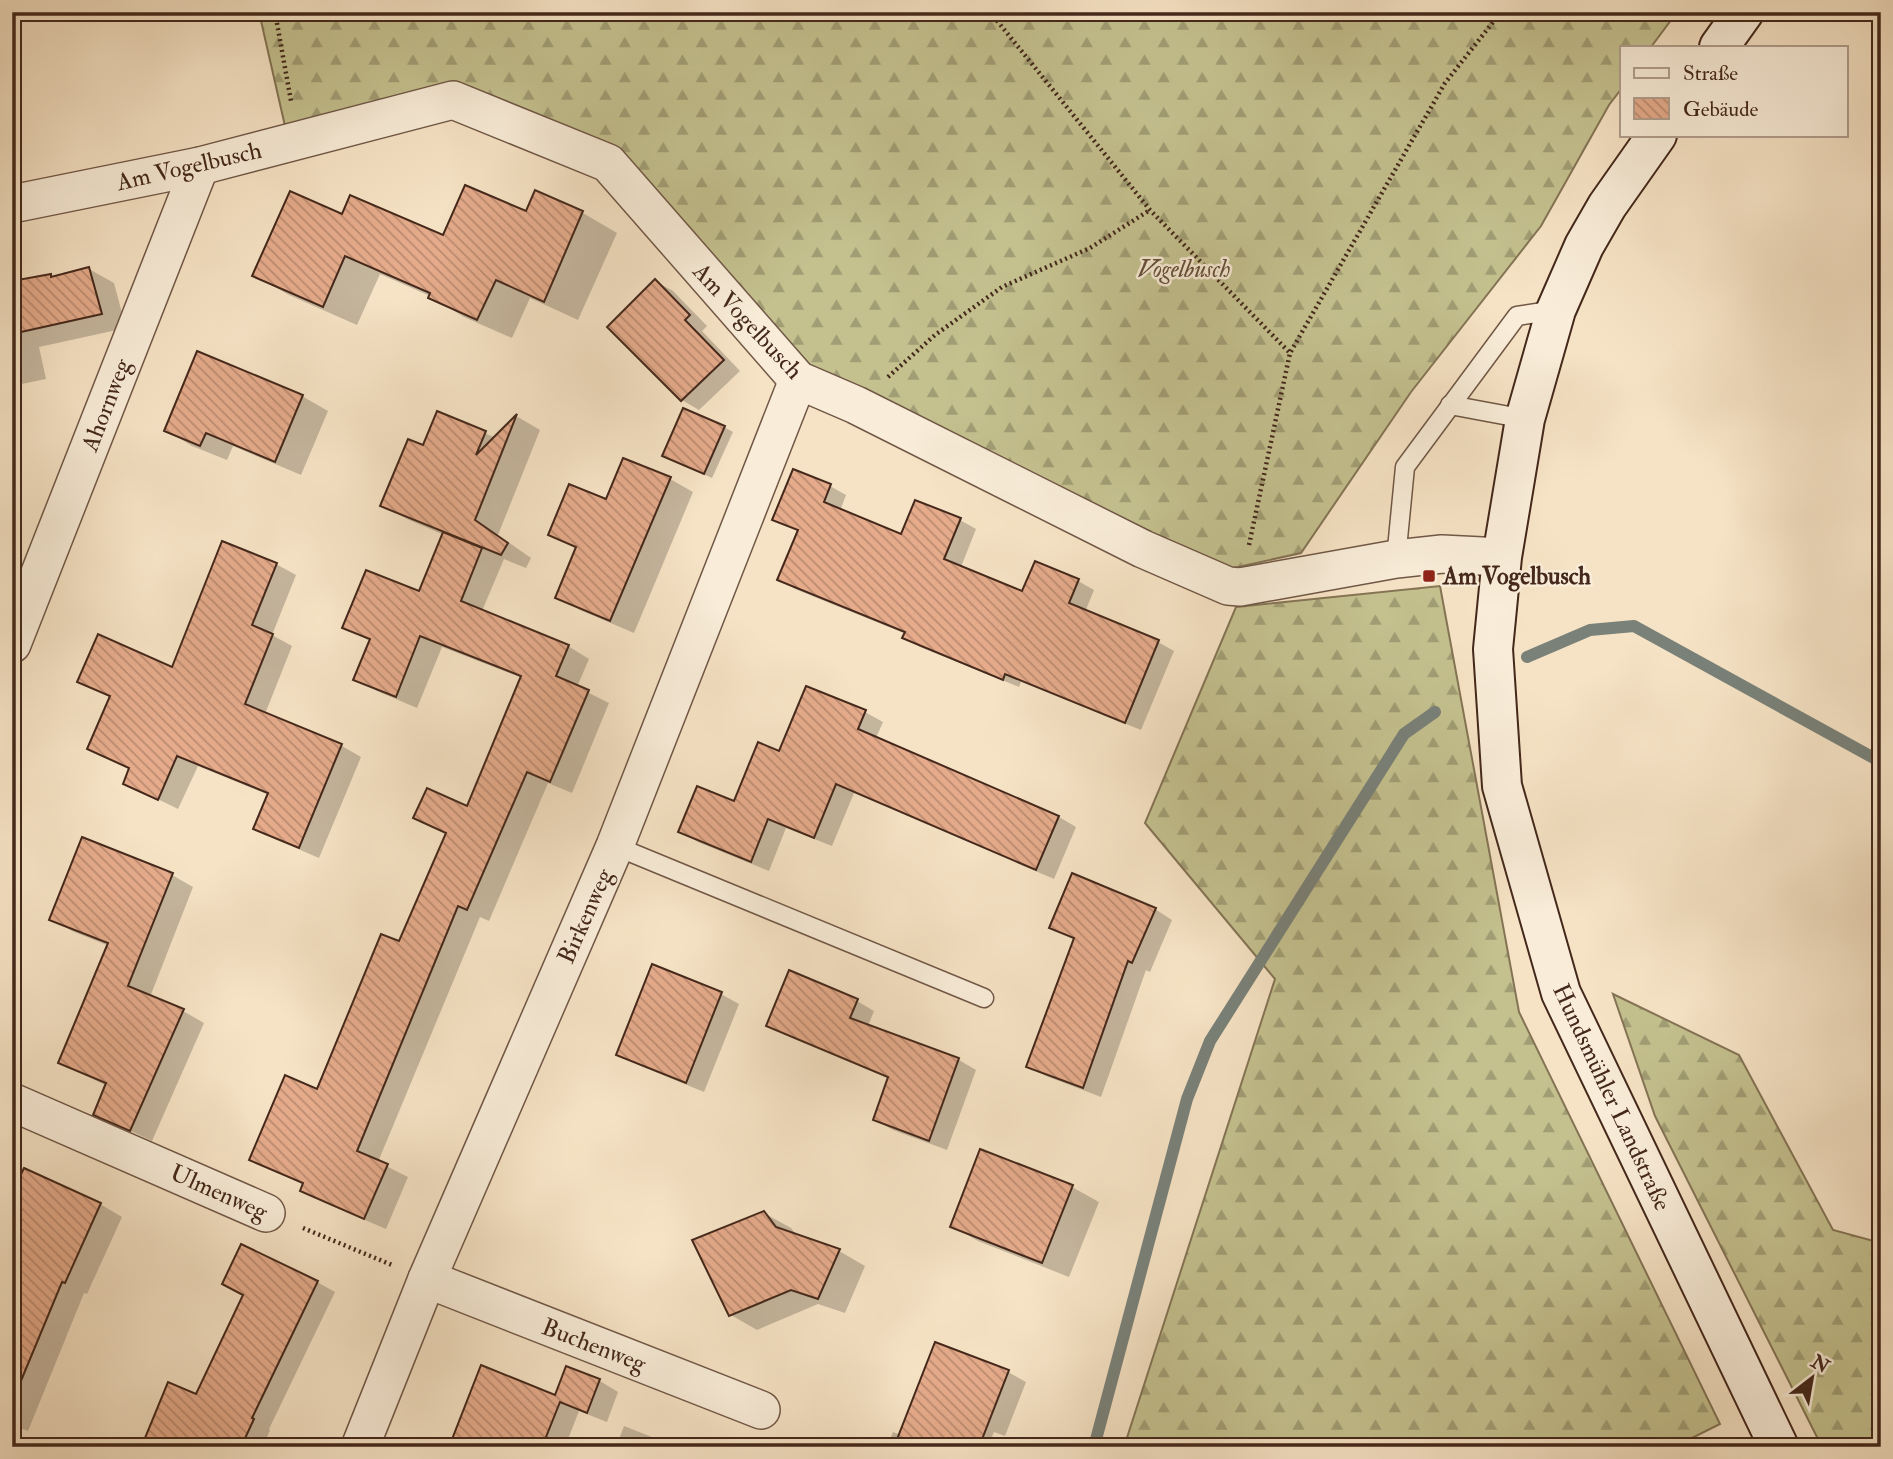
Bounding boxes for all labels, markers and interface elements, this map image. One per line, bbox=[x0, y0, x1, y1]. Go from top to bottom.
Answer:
legend bbox=[1620, 46, 1848, 136]
text: Straße bbox=[1683, 60, 1738, 87]
text: Gebäude bbox=[1683, 96, 1759, 123]
street label: Am Vogelbusch bbox=[113, 135, 265, 198]
park label: Vogelbusch bbox=[1137, 254, 1231, 285]
street label: Am Vogelbusch bbox=[685, 256, 810, 386]
street label: Ahornweg bbox=[74, 353, 139, 457]
place label: Am Vogelbusch bbox=[1442, 561, 1591, 592]
marker: Am Vogelbusch bbox=[1421, 568, 1437, 584]
street label: Birkenweg bbox=[551, 863, 621, 968]
street label: Hundsmühler Landstraße bbox=[1545, 979, 1678, 1216]
street label: Ulmenweg bbox=[165, 1157, 273, 1228]
street label: Buchenweg bbox=[537, 1311, 651, 1380]
north arrow bbox=[1778, 1344, 1848, 1414]
text: N bbox=[1806, 1349, 1835, 1379]

